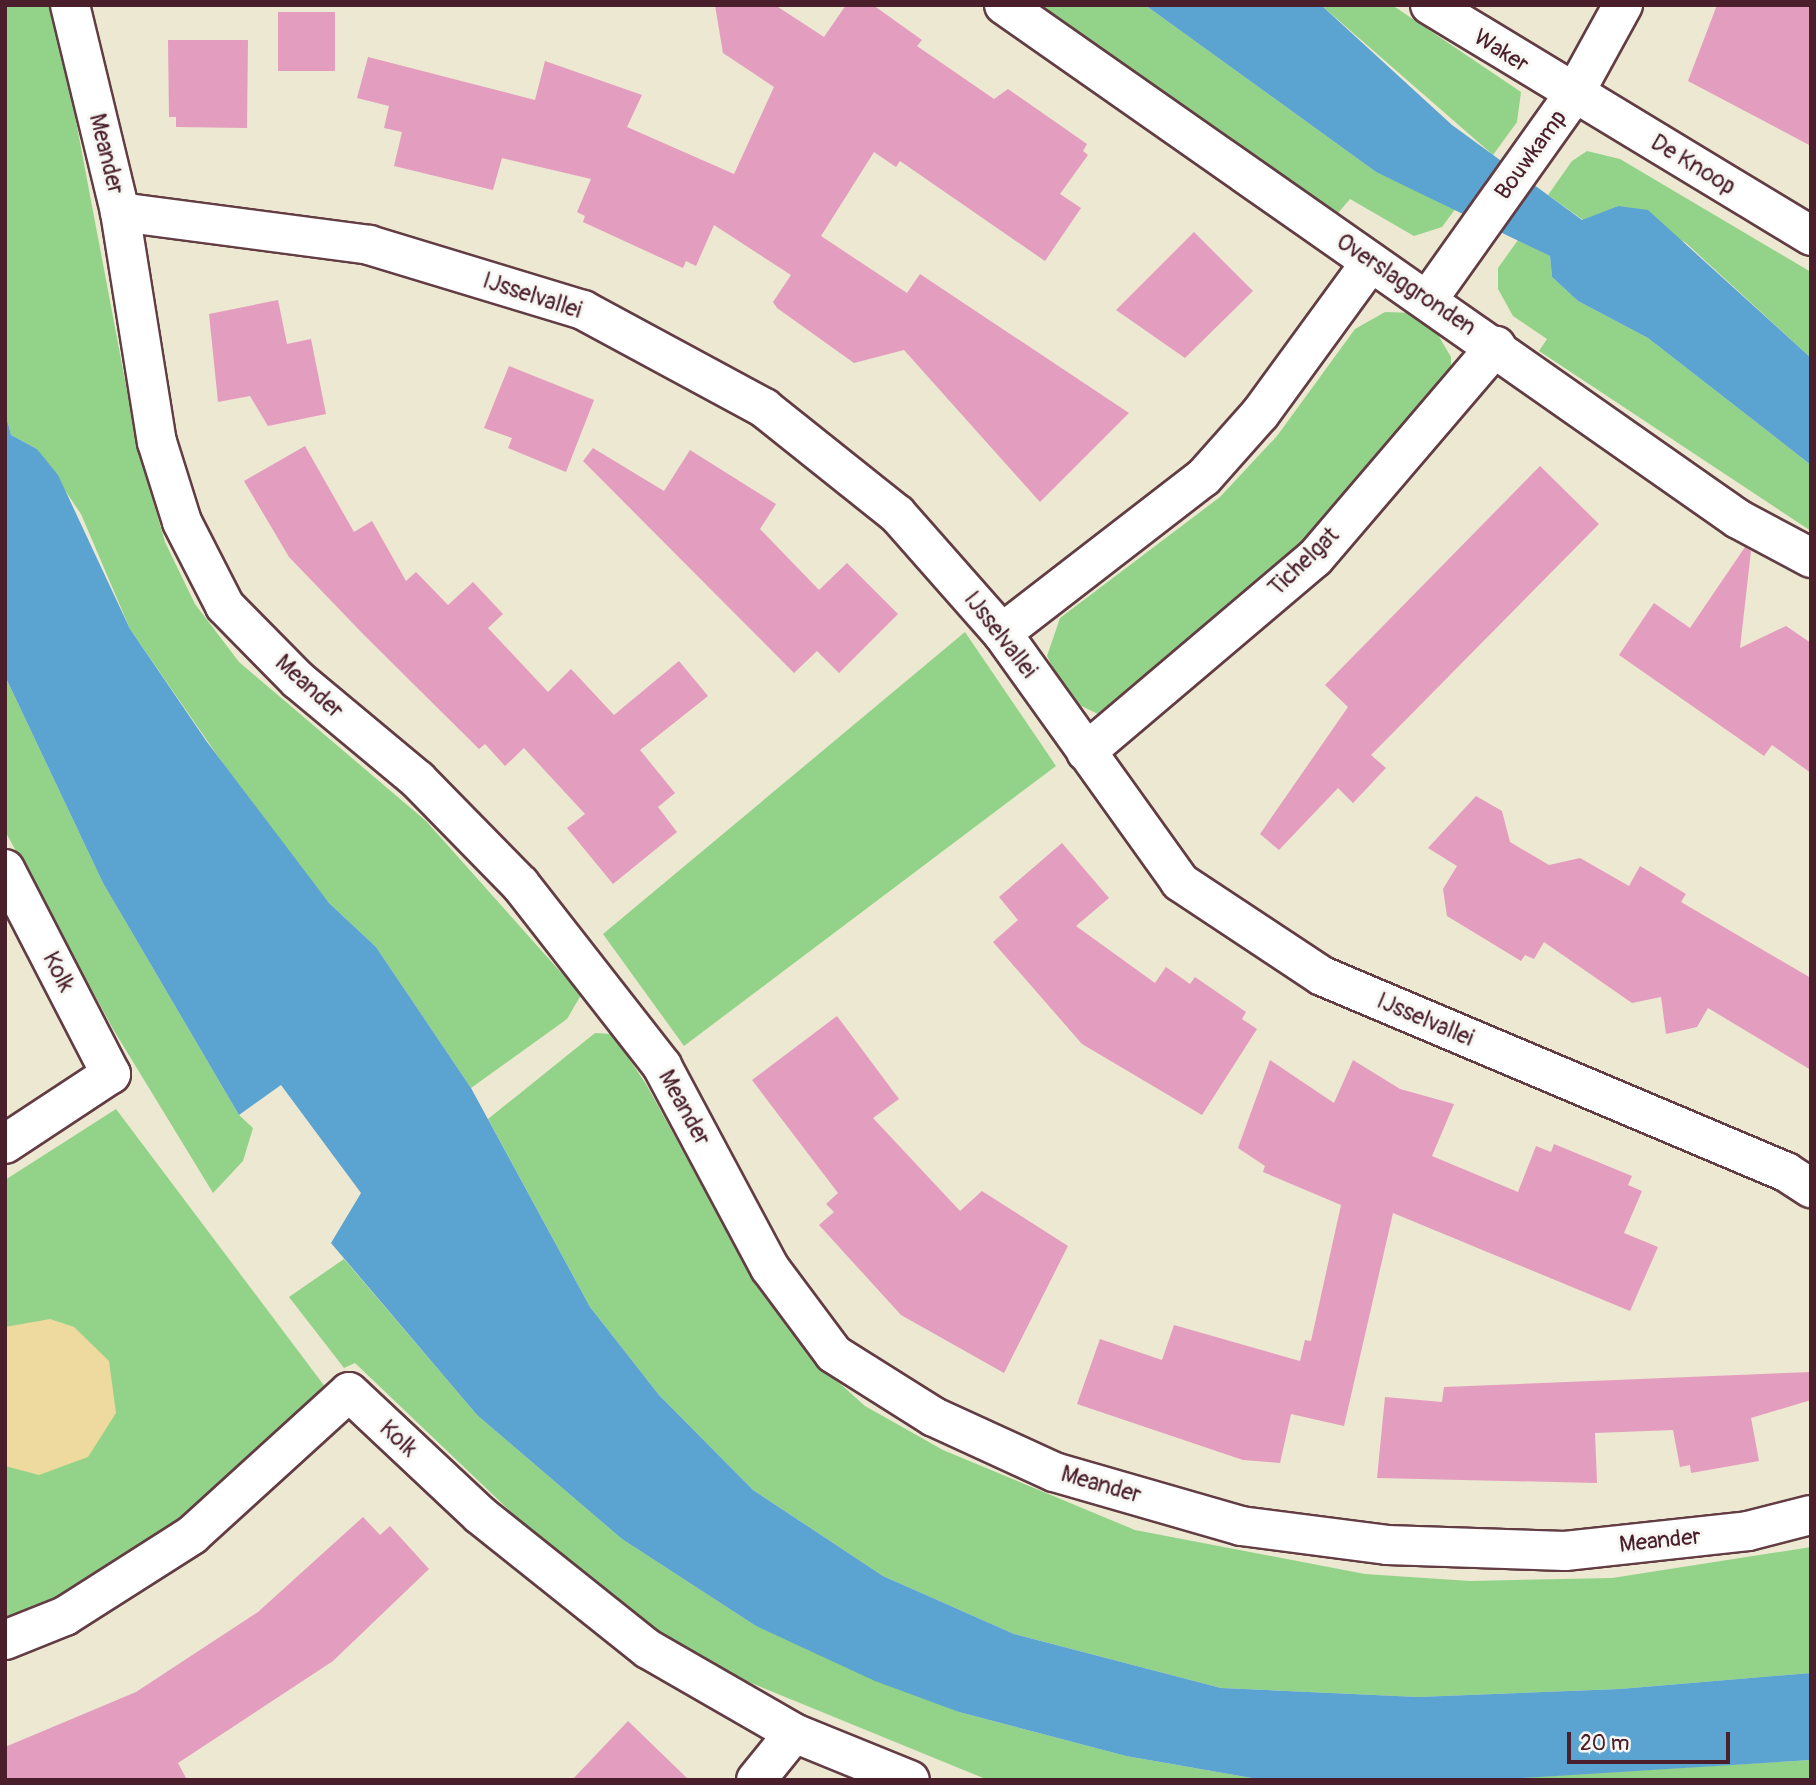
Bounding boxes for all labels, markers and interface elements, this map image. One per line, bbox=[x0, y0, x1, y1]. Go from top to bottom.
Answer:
street label: Waker bbox=[1468, 24, 1534, 78]
street label: Bouwkamp bbox=[1489, 105, 1573, 205]
street label: Meander bbox=[83, 111, 129, 197]
street label: De Knoop bbox=[1646, 129, 1740, 201]
street label: Overslaggronden bbox=[1331, 228, 1481, 342]
street label: IJsselvallei bbox=[479, 267, 585, 325]
street label: Tichelgat bbox=[1263, 522, 1345, 602]
street label: IJsselvallei bbox=[958, 586, 1042, 684]
street label: Meander bbox=[269, 649, 349, 725]
street label: Kolk bbox=[36, 947, 80, 997]
street label: IJsselvallei bbox=[1373, 987, 1477, 1053]
street label: Meander bbox=[652, 1065, 716, 1151]
street label: Kolk bbox=[373, 1415, 423, 1463]
street label: Meander bbox=[1058, 1460, 1144, 1510]
street label: Meander bbox=[1618, 1523, 1702, 1559]
scale bar bbox=[1571, 1718, 1734, 1762]
text: 20 m bbox=[1580, 1730, 1629, 1757]

